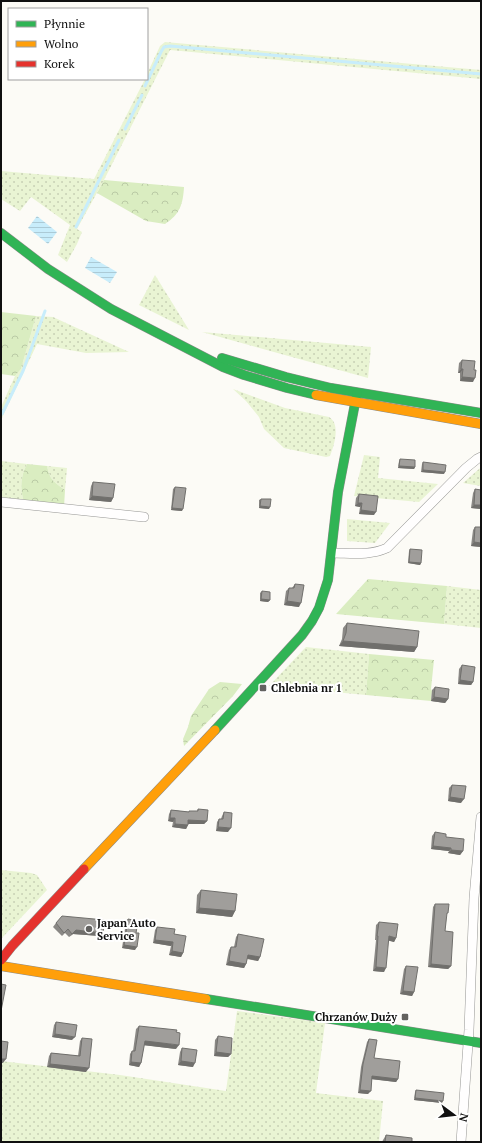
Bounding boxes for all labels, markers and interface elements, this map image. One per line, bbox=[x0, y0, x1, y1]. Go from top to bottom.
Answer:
legend bbox=[8, 8, 148, 80]
text: Płynnie bbox=[44, 16, 85, 31]
text: Wolno bbox=[44, 36, 79, 51]
text: Korek bbox=[44, 56, 75, 71]
place label: Chlebnia nr 1 bbox=[271, 681, 342, 695]
marker: Chlebnia nr 1 bbox=[258, 683, 268, 693]
place label: Japan Auto Service bbox=[97, 916, 156, 943]
marker: Japan Auto Service bbox=[84, 924, 94, 934]
place label: Chrzanów Duży bbox=[315, 1010, 397, 1024]
marker: Chrzanów Duży bbox=[400, 1012, 410, 1022]
north arrow bbox=[434, 1095, 474, 1135]
text: N bbox=[456, 1112, 472, 1124]

